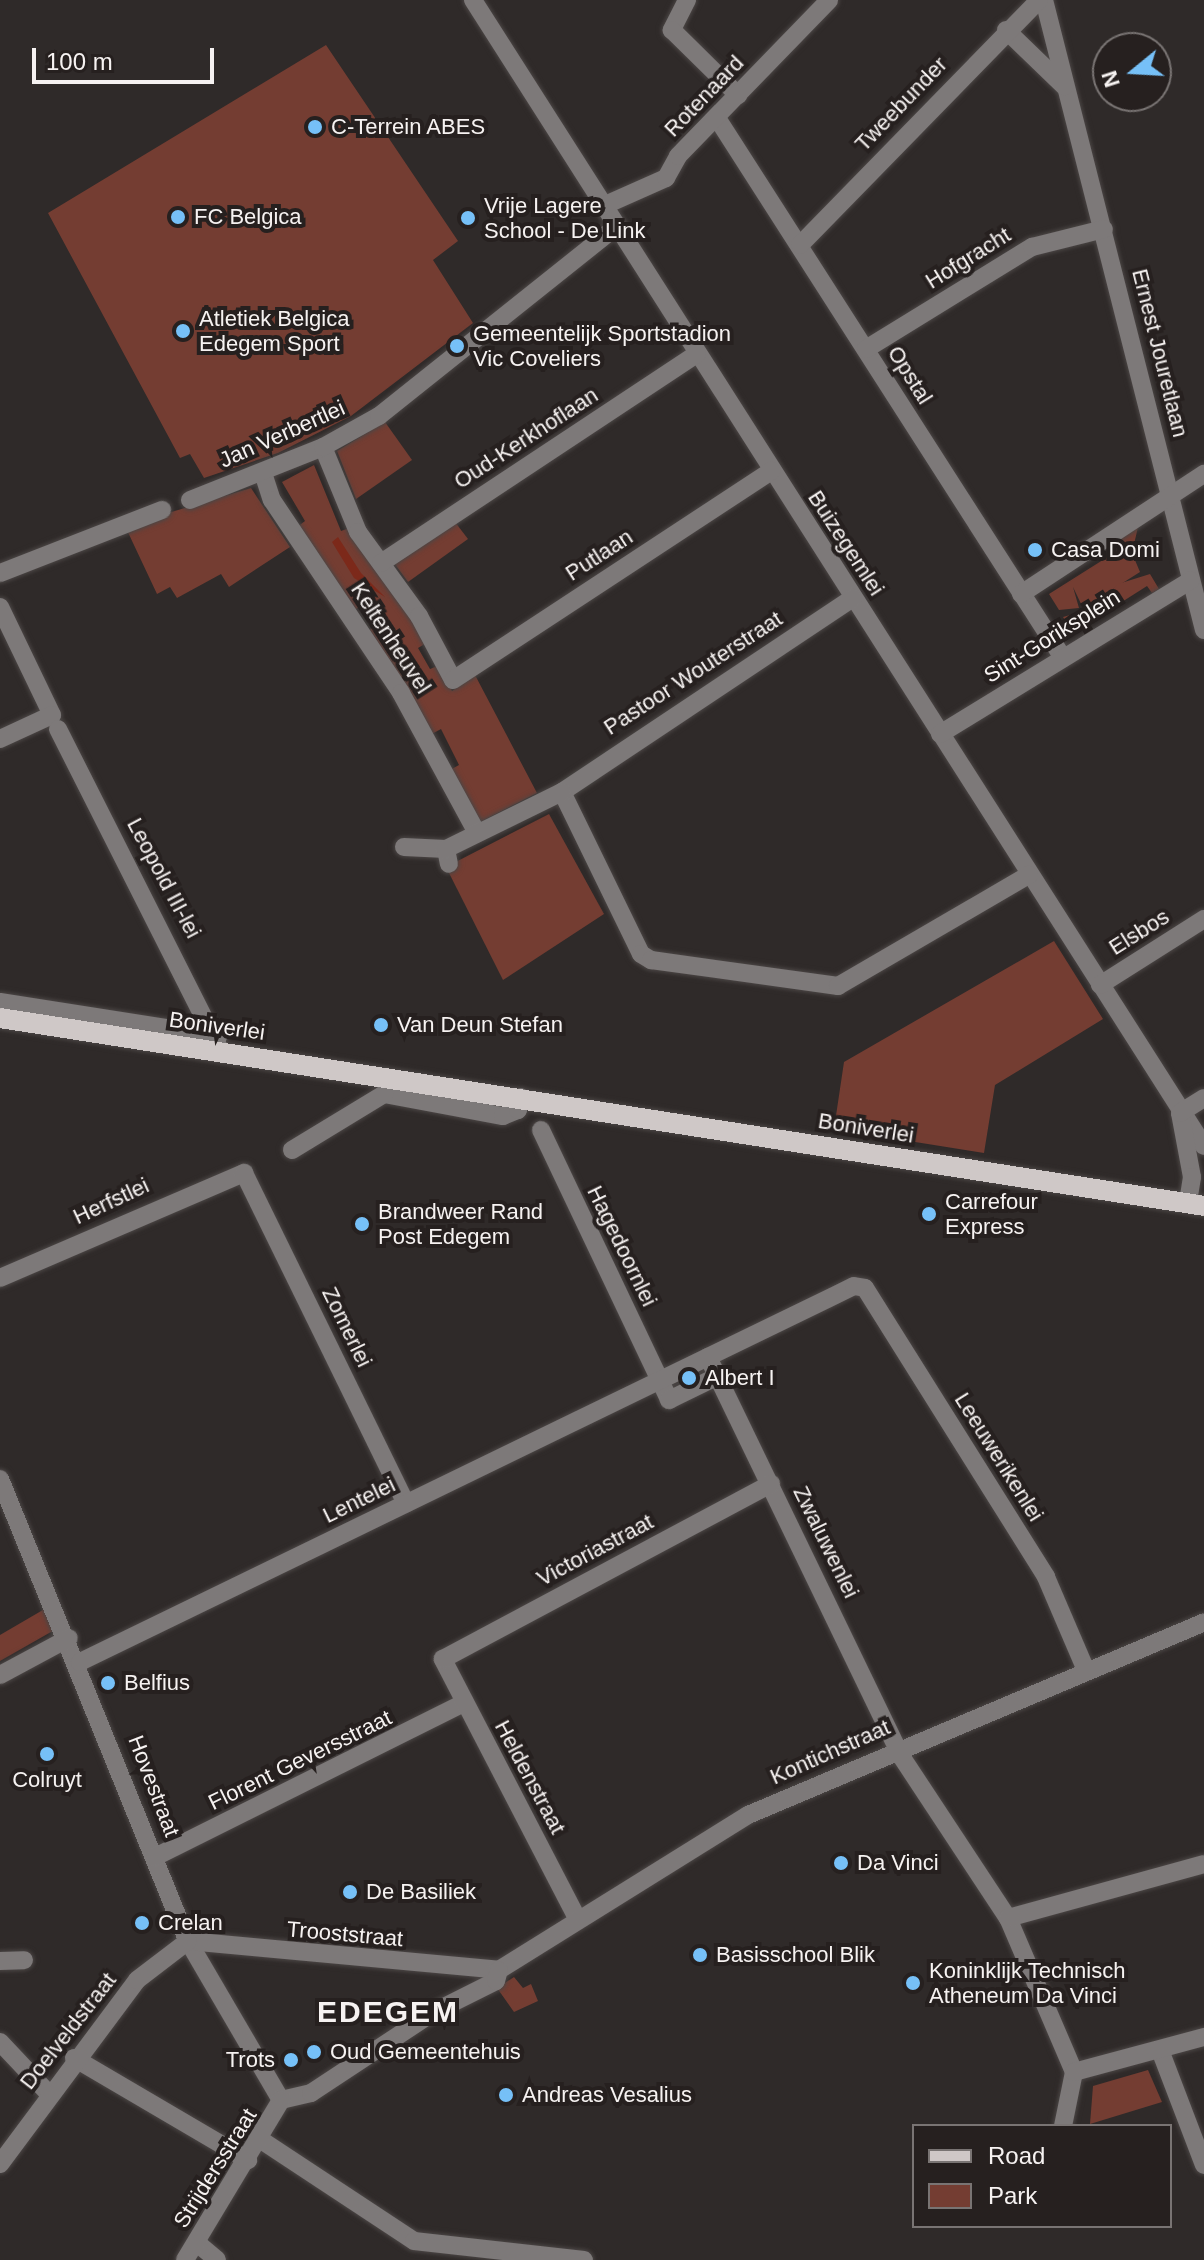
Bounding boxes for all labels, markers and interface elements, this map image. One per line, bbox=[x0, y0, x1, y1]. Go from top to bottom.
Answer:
scale bar bbox=[36, 32, 218, 82]
north arrow bbox=[1092, 32, 1172, 112]
text: 100 m bbox=[46, 48, 113, 75]
street label: Rotenaard bbox=[659, 50, 749, 142]
street label: Tweebunder bbox=[849, 51, 953, 157]
text: N bbox=[1096, 68, 1125, 90]
place label: C-Terrein ABES bbox=[331, 114, 486, 140]
marker: C-Terrein ABES bbox=[306, 118, 324, 136]
place label: Vrije Lagere School - De Link bbox=[484, 192, 645, 244]
place label: FC Belgica bbox=[194, 204, 302, 230]
marker: FC Belgica bbox=[169, 208, 187, 226]
marker: Vrije Lagere School - De Link bbox=[459, 209, 477, 227]
street label: Hofgracht bbox=[921, 222, 1015, 294]
street label: Ernest Jouretlaan bbox=[1126, 266, 1194, 440]
place label: Atletiek Belgica Edegem Sport bbox=[199, 305, 349, 356]
place label: Gemeentelijk Sportstadion Vic Coveliers bbox=[473, 320, 731, 372]
marker: Atletiek Belgica Edegem Sport bbox=[174, 322, 192, 340]
marker: Gemeentelijk Sportstadion Vic Coveliers bbox=[448, 337, 466, 355]
street label: Opstal bbox=[882, 341, 938, 409]
street label: Oud-Kerkhoflaan bbox=[449, 382, 603, 494]
street label: Jan Verbertlei bbox=[215, 395, 349, 473]
street label: Buizegemlei bbox=[802, 486, 890, 600]
street label: Putlaan bbox=[561, 524, 637, 586]
place label: Casa Domi bbox=[1051, 537, 1160, 563]
marker: Casa Domi bbox=[1026, 541, 1044, 559]
street label: Keltenheuvel bbox=[345, 577, 437, 699]
street label: Sint-Goriksplein bbox=[979, 584, 1125, 688]
street label: Pastoor Wouterstraat bbox=[599, 605, 787, 741]
street label: Leopold III-lei bbox=[121, 813, 207, 943]
street label: Elsbos bbox=[1104, 903, 1174, 961]
street label: Boniverlei bbox=[167, 1006, 267, 1046]
place label: Van Deun Stefan bbox=[397, 1012, 563, 1038]
marker: Van Deun Stefan bbox=[372, 1016, 390, 1034]
street label: Boniverlei bbox=[816, 1107, 916, 1149]
street label: Herfstlei bbox=[69, 1172, 153, 1230]
street label: Hagedoornlei bbox=[581, 1181, 663, 1311]
place label: Carrefour Express bbox=[945, 1188, 1038, 1240]
place label: Brandweer Rand Post Edegem bbox=[378, 1198, 543, 1250]
marker: Carrefour Express bbox=[920, 1205, 938, 1223]
marker: Brandweer Rand Post Edegem bbox=[353, 1215, 371, 1233]
street label: Zomerlei bbox=[316, 1283, 378, 1371]
place label: Albert I bbox=[705, 1365, 775, 1391]
marker: Albert I bbox=[680, 1369, 698, 1387]
street label: Leeuwerikenlei bbox=[949, 1388, 1049, 1526]
street label: Lentelei bbox=[319, 1471, 399, 1529]
street label: Zwaluwenlei bbox=[788, 1482, 864, 1602]
street label: Victoriastraat bbox=[532, 1508, 658, 1592]
place label: Belfius bbox=[124, 1670, 190, 1696]
marker: Belfius bbox=[99, 1674, 117, 1692]
street label: Florent Geversstraat bbox=[204, 1704, 396, 1816]
street label: Kontichstraat bbox=[766, 1714, 894, 1790]
street label: Heldenstraat bbox=[489, 1716, 571, 1838]
street label: Hovestraat bbox=[123, 1732, 185, 1840]
marker: Colruyt bbox=[38, 1745, 56, 1763]
place label: Colruyt bbox=[12, 1767, 82, 1793]
place label: Da Vinci bbox=[857, 1850, 939, 1876]
marker: Da Vinci bbox=[832, 1854, 850, 1872]
place label: De Basiliek bbox=[366, 1879, 476, 1905]
marker: De Basiliek bbox=[341, 1883, 359, 1901]
place label: Crelan bbox=[158, 1910, 223, 1936]
marker: Crelan bbox=[133, 1914, 151, 1932]
street label: Trooststraat bbox=[286, 1916, 404, 1952]
place label: Basisschool Blik bbox=[716, 1942, 875, 1968]
marker: Basisschool Blik bbox=[691, 1946, 709, 1964]
place label: Koninklijk Technisch Atheneum Da Vinci bbox=[929, 1957, 1126, 2008]
street label: Doelveldstraat bbox=[14, 1967, 122, 2095]
marker: Koninklijk Technisch Atheneum Da Vinci bbox=[904, 1974, 922, 1992]
district label: EDEGEM bbox=[317, 1994, 459, 2030]
place label: Oud Gemeentehuis bbox=[330, 2039, 521, 2065]
marker: Oud Gemeentehuis bbox=[305, 2043, 323, 2061]
place label: Trots bbox=[226, 2047, 275, 2073]
marker: Trots bbox=[282, 2051, 300, 2069]
place label: Andreas Vesalius bbox=[522, 2082, 692, 2108]
marker: Andreas Vesalius bbox=[497, 2086, 515, 2104]
street label: Strijdersstraat bbox=[168, 2103, 262, 2233]
legend bbox=[912, 2124, 1172, 2228]
text: Road bbox=[988, 2142, 1045, 2169]
text: Park bbox=[988, 2182, 1037, 2209]

